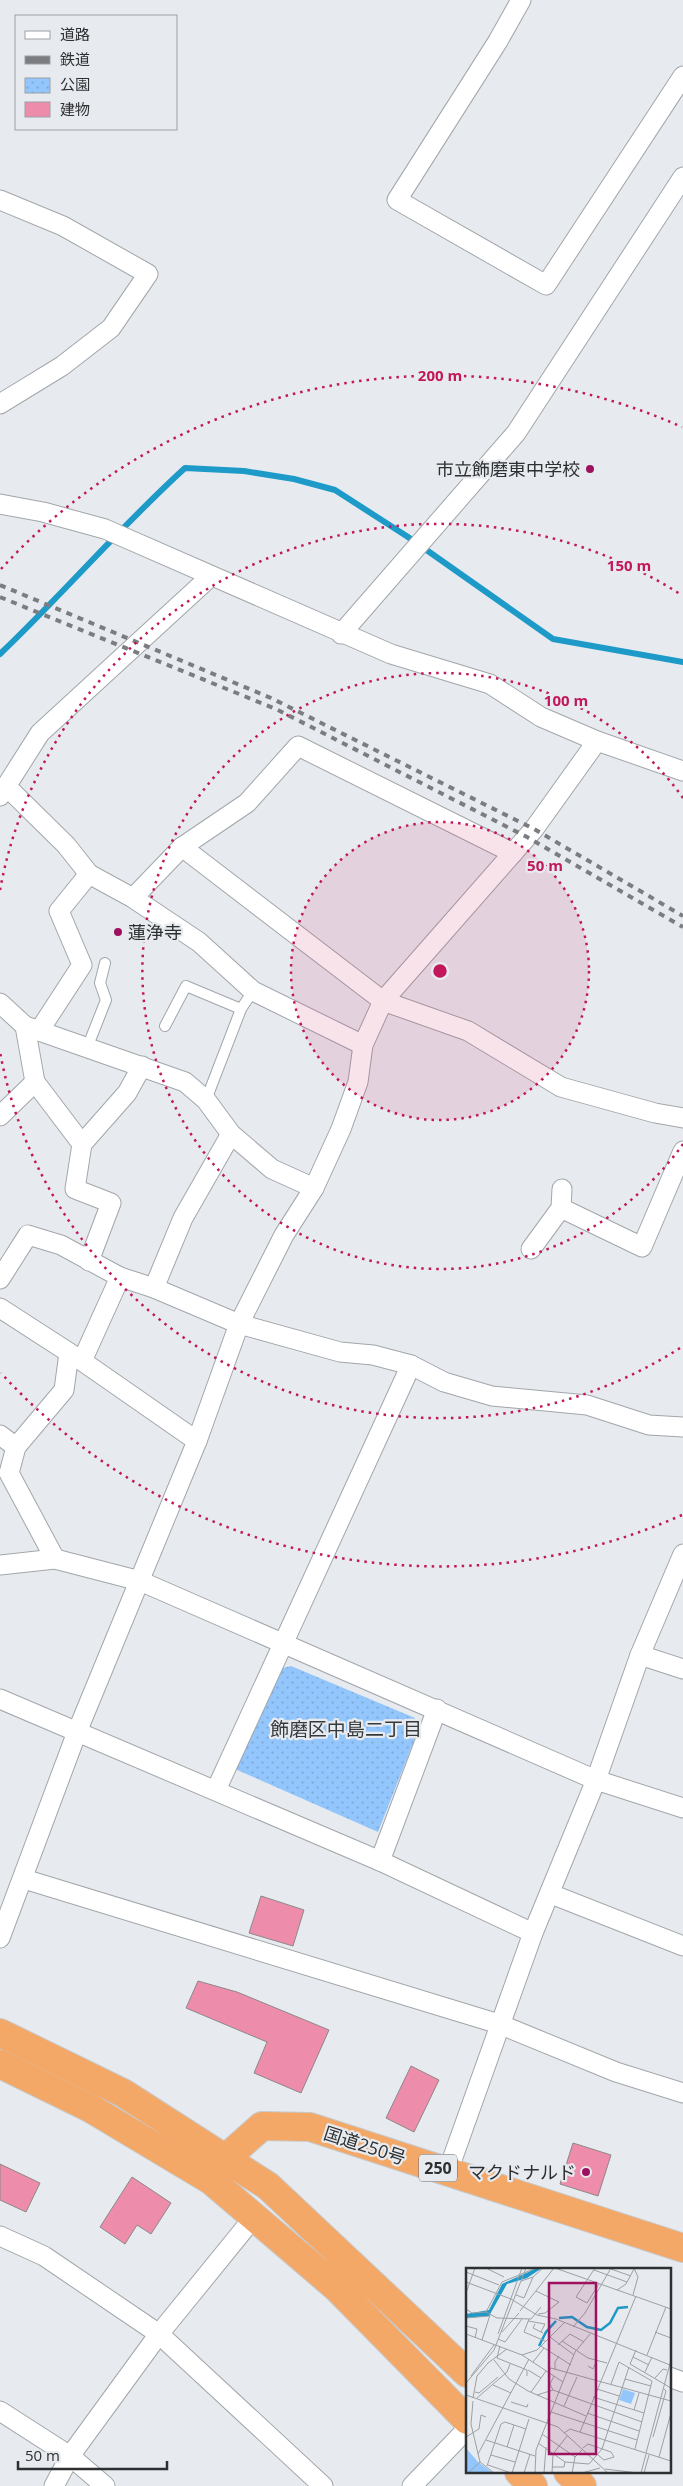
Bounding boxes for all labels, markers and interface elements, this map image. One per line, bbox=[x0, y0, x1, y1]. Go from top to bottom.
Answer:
legend bbox=[15, 15, 178, 130]
text: 道路 bbox=[60, 24, 90, 44]
text: 鉄道 bbox=[60, 49, 90, 69]
text: 公園 bbox=[60, 74, 90, 94]
text: 建物 bbox=[60, 99, 90, 119]
text: 200 m bbox=[418, 365, 462, 385]
place label: 市立飾磨東中学校 bbox=[436, 457, 580, 481]
marker: 市立飾磨東中学校 bbox=[584, 463, 596, 475]
text: 150 m bbox=[607, 555, 651, 575]
text: 100 m bbox=[544, 690, 588, 710]
text: 50 m bbox=[527, 855, 563, 875]
place label: 蓮浄寺 bbox=[128, 920, 182, 944]
marker: 蓮浄寺 bbox=[112, 926, 124, 938]
centre of rings bbox=[431, 962, 449, 980]
district label: 飾磨区中島二丁目 bbox=[270, 1716, 422, 1742]
street label: 国道250号 bbox=[321, 2120, 409, 2170]
road number: 250 bbox=[419, 2154, 457, 2182]
place label: マクドナルド bbox=[468, 2160, 576, 2184]
marker: マクドナルド bbox=[580, 2166, 592, 2178]
inset map bbox=[466, 2268, 670, 2474]
scale bar bbox=[18, 2438, 166, 2470]
text: 50 m bbox=[25, 2445, 60, 2465]

